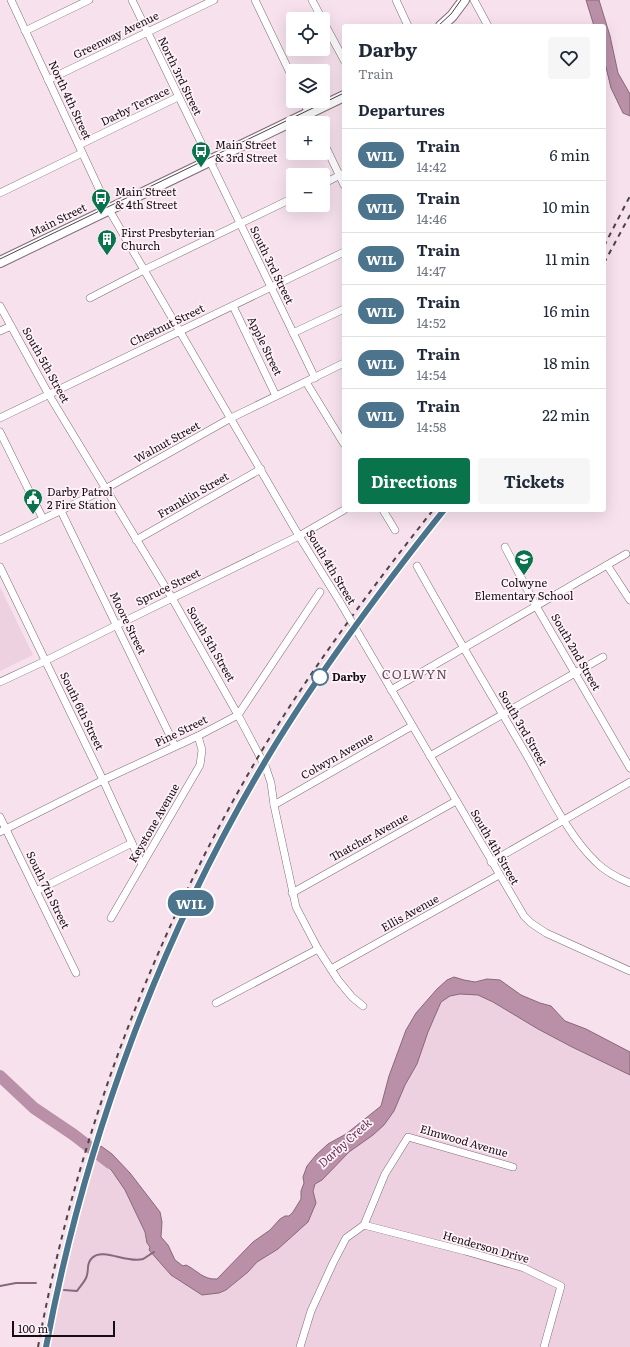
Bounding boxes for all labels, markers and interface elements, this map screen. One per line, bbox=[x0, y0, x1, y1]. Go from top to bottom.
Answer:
street label: Greenway Avenue bbox=[70, 6, 161, 62]
map controls bbox=[286, 12, 330, 212]
button: locate bbox=[286, 12, 330, 56]
street label: North 3rd Street bbox=[155, 34, 207, 118]
text: Darby bbox=[358, 35, 417, 63]
button: heart bbox=[548, 37, 590, 79]
street label: North 4th Street bbox=[46, 57, 96, 142]
button: layers bbox=[286, 64, 330, 108]
text: Train bbox=[358, 64, 393, 83]
street label: Darby Terrace bbox=[98, 81, 172, 129]
text: Departures bbox=[358, 98, 445, 121]
button: + bbox=[286, 116, 330, 160]
text: Train bbox=[416, 134, 460, 157]
place label: Main Street & 3rd Street bbox=[215, 136, 278, 165]
bus stop icon: Main Street & 3rd Street bbox=[190, 140, 212, 168]
text: 6 min bbox=[549, 143, 590, 166]
text: WIL bbox=[366, 145, 396, 165]
text: 14:42 bbox=[416, 157, 446, 176]
button: − bbox=[286, 168, 330, 212]
place label: Main Street & 4th Street bbox=[115, 183, 178, 212]
text: Train bbox=[416, 186, 460, 209]
bus stop icon: Main Street & 4th Street bbox=[90, 187, 112, 215]
text: 10 min bbox=[543, 195, 590, 218]
text: WIL bbox=[366, 197, 396, 217]
street label: Main Street bbox=[26, 198, 89, 240]
text: 14:46 bbox=[416, 209, 447, 228]
street label: South 3rd Street bbox=[247, 223, 299, 307]
place label: First Presbyterian Church bbox=[121, 224, 215, 253]
building icon: First Presbyterian Church bbox=[96, 228, 118, 256]
text: Train bbox=[416, 238, 460, 261]
text: 11 min bbox=[545, 247, 590, 270]
text: WIL bbox=[366, 249, 396, 269]
text: 14:47 bbox=[416, 261, 446, 280]
text: Train bbox=[416, 290, 460, 313]
street label: Chestnut Street bbox=[127, 299, 207, 349]
text: 16 min bbox=[543, 299, 590, 322]
text: WIL bbox=[366, 301, 396, 321]
street label: Apple Street bbox=[245, 313, 287, 378]
text: 14:52 bbox=[416, 313, 446, 332]
street label: South 5th Street bbox=[19, 324, 75, 406]
text: Train bbox=[416, 342, 460, 365]
text: 18 min bbox=[543, 351, 590, 374]
text: WIL bbox=[366, 353, 396, 373]
text: 14:54 bbox=[416, 365, 447, 384]
text: Train bbox=[416, 394, 460, 417]
text: 22 min bbox=[542, 403, 590, 426]
text: WIL bbox=[366, 405, 396, 425]
street label: Walnut Street bbox=[131, 416, 203, 466]
text: 14:58 bbox=[416, 417, 447, 436]
button: Directions bbox=[358, 458, 470, 504]
button: Tickets bbox=[478, 458, 590, 504]
street label: Franklin Street bbox=[154, 467, 232, 521]
place label: Darby Patrol 2 Fire Station bbox=[47, 483, 116, 512]
public building icon: Darby Patrol 2 Fire Station bbox=[22, 487, 44, 515]
street label: South 4th Street bbox=[303, 526, 361, 608]
school or university icon: Colwyne Elementary School bbox=[513, 548, 535, 576]
street label: Spruce Street bbox=[132, 563, 203, 609]
place label: Colwyne Elementary School bbox=[475, 574, 574, 603]
street label: Moore Street bbox=[107, 588, 151, 657]
street label: South 5th Street bbox=[184, 603, 240, 685]
street label: South 2nd Street bbox=[548, 610, 606, 694]
district label: COLWYN bbox=[382, 664, 448, 683]
marker: Darby bbox=[311, 668, 329, 686]
place label: Darby bbox=[332, 668, 366, 684]
street label: South 6th Street bbox=[57, 669, 109, 753]
street label: South 3rd Street bbox=[496, 687, 552, 769]
street label: Pine Street bbox=[151, 710, 210, 750]
street label: Colwyn Avenue bbox=[297, 728, 376, 782]
street label: Keystone Avenue bbox=[124, 780, 182, 865]
street label: South 4th Street bbox=[468, 806, 524, 888]
street label: Thatcher Avenue bbox=[326, 808, 411, 864]
street label: South 7th Street bbox=[23, 848, 75, 932]
line badge: WIL bbox=[168, 890, 214, 916]
street label: Ellis Avenue bbox=[378, 890, 442, 935]
text: WIL bbox=[176, 893, 206, 913]
water label: Darby Creek bbox=[314, 1113, 375, 1171]
street label: Elmwood Avenue bbox=[419, 1120, 510, 1160]
street label: Henderson Drive bbox=[441, 1226, 532, 1266]
scale bar bbox=[12, 1319, 115, 1338]
text: 100 m bbox=[18, 1320, 48, 1336]

